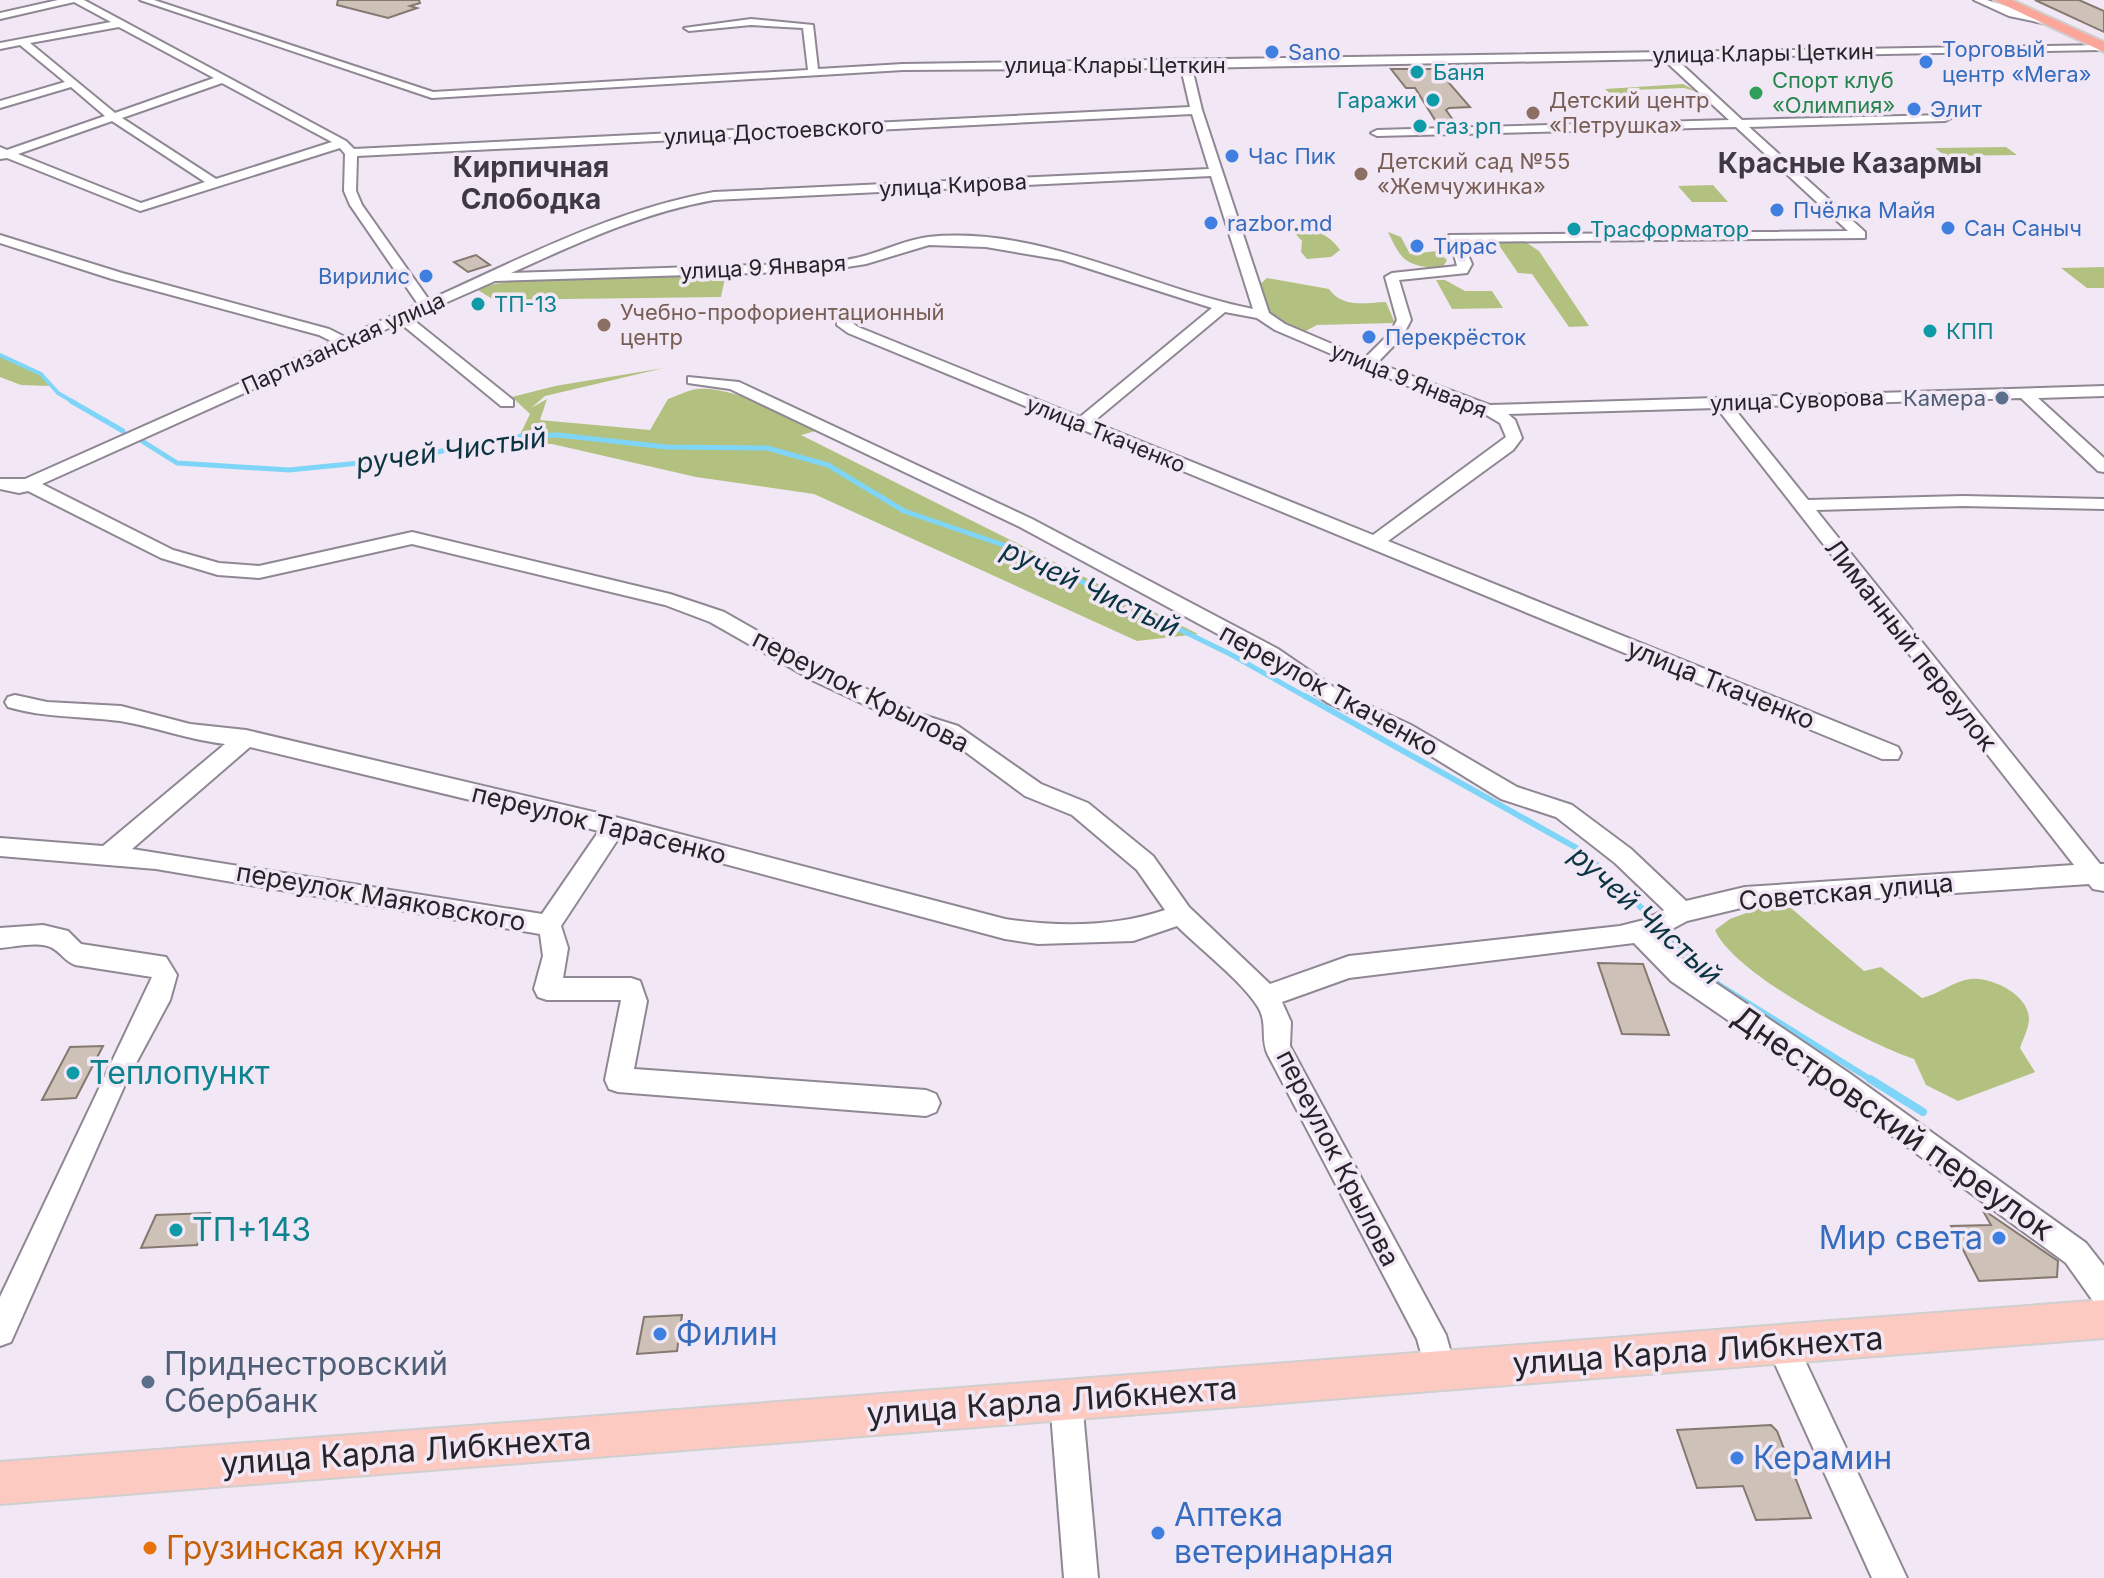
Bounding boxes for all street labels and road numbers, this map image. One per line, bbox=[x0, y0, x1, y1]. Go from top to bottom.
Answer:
street label: улица Клары Цеткин bbox=[1652, 38, 1874, 68]
street label: улица Клары Цеткин bbox=[1004, 52, 1226, 78]
street label: улица Достоевского bbox=[663, 112, 885, 150]
street label: улица Кирова bbox=[878, 168, 1028, 202]
street label: улица 9 Января bbox=[679, 250, 847, 284]
street label: Партизанская улица bbox=[237, 286, 449, 400]
street label: улица 9 Января bbox=[1327, 337, 1491, 423]
street label: улица Суворова bbox=[1709, 384, 1885, 416]
street label: улица Ткаченко bbox=[1023, 390, 1189, 478]
street label: Лиманный переулок bbox=[1819, 532, 2004, 757]
street label: переулок Ткаченко bbox=[1215, 617, 1444, 763]
street label: переулок Крылова bbox=[748, 623, 975, 759]
street label: улица Ткаченко bbox=[1623, 632, 1820, 735]
street label: переулок Тарасенко bbox=[469, 777, 730, 870]
street label: переулок Маяковского bbox=[234, 856, 528, 937]
street label: Советская улица bbox=[1737, 867, 1955, 916]
street label: Днестровский переулок bbox=[1725, 997, 2061, 1249]
street label: переулок Крылова bbox=[1270, 1044, 1406, 1271]
street label: улица Карла Либкнехта bbox=[1511, 1318, 1885, 1383]
street label: улица Карла Либкнехта bbox=[865, 1368, 1239, 1433]
street label: улица Карла Либкнехта bbox=[219, 1418, 593, 1483]

